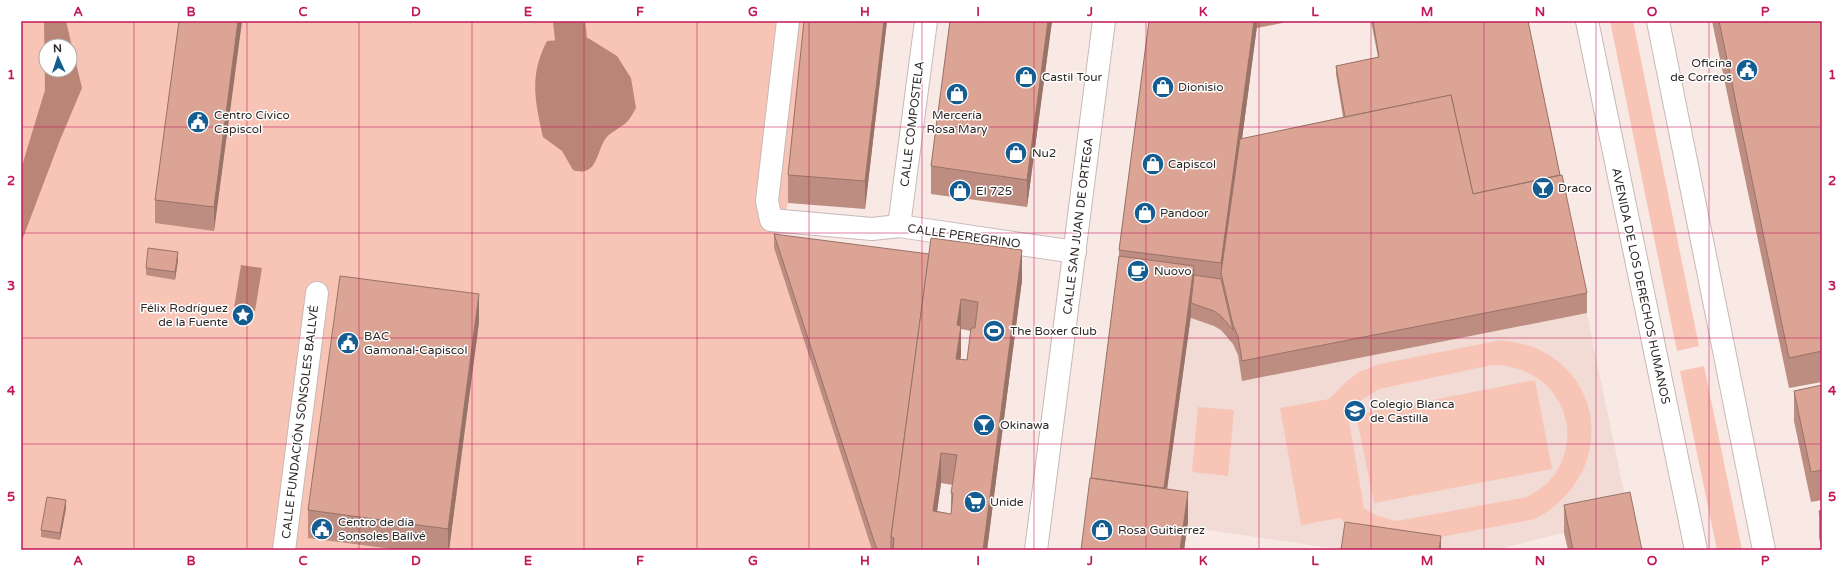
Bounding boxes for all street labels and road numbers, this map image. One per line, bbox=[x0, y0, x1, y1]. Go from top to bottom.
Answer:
street label: CALLE COMPOSTELA bbox=[897, 60, 927, 188]
street label: CALLE SAN JUAN DE ORTEGA bbox=[1060, 137, 1096, 315]
street label: AVENIDA DE LOS DERECHOS HUMANOS bbox=[1609, 167, 1673, 405]
street label: CALLE PEREGRINO bbox=[906, 221, 1022, 251]
street label: CALLE FUNDACIÓN SONSOLES BALLVÉ bbox=[279, 304, 321, 540]

